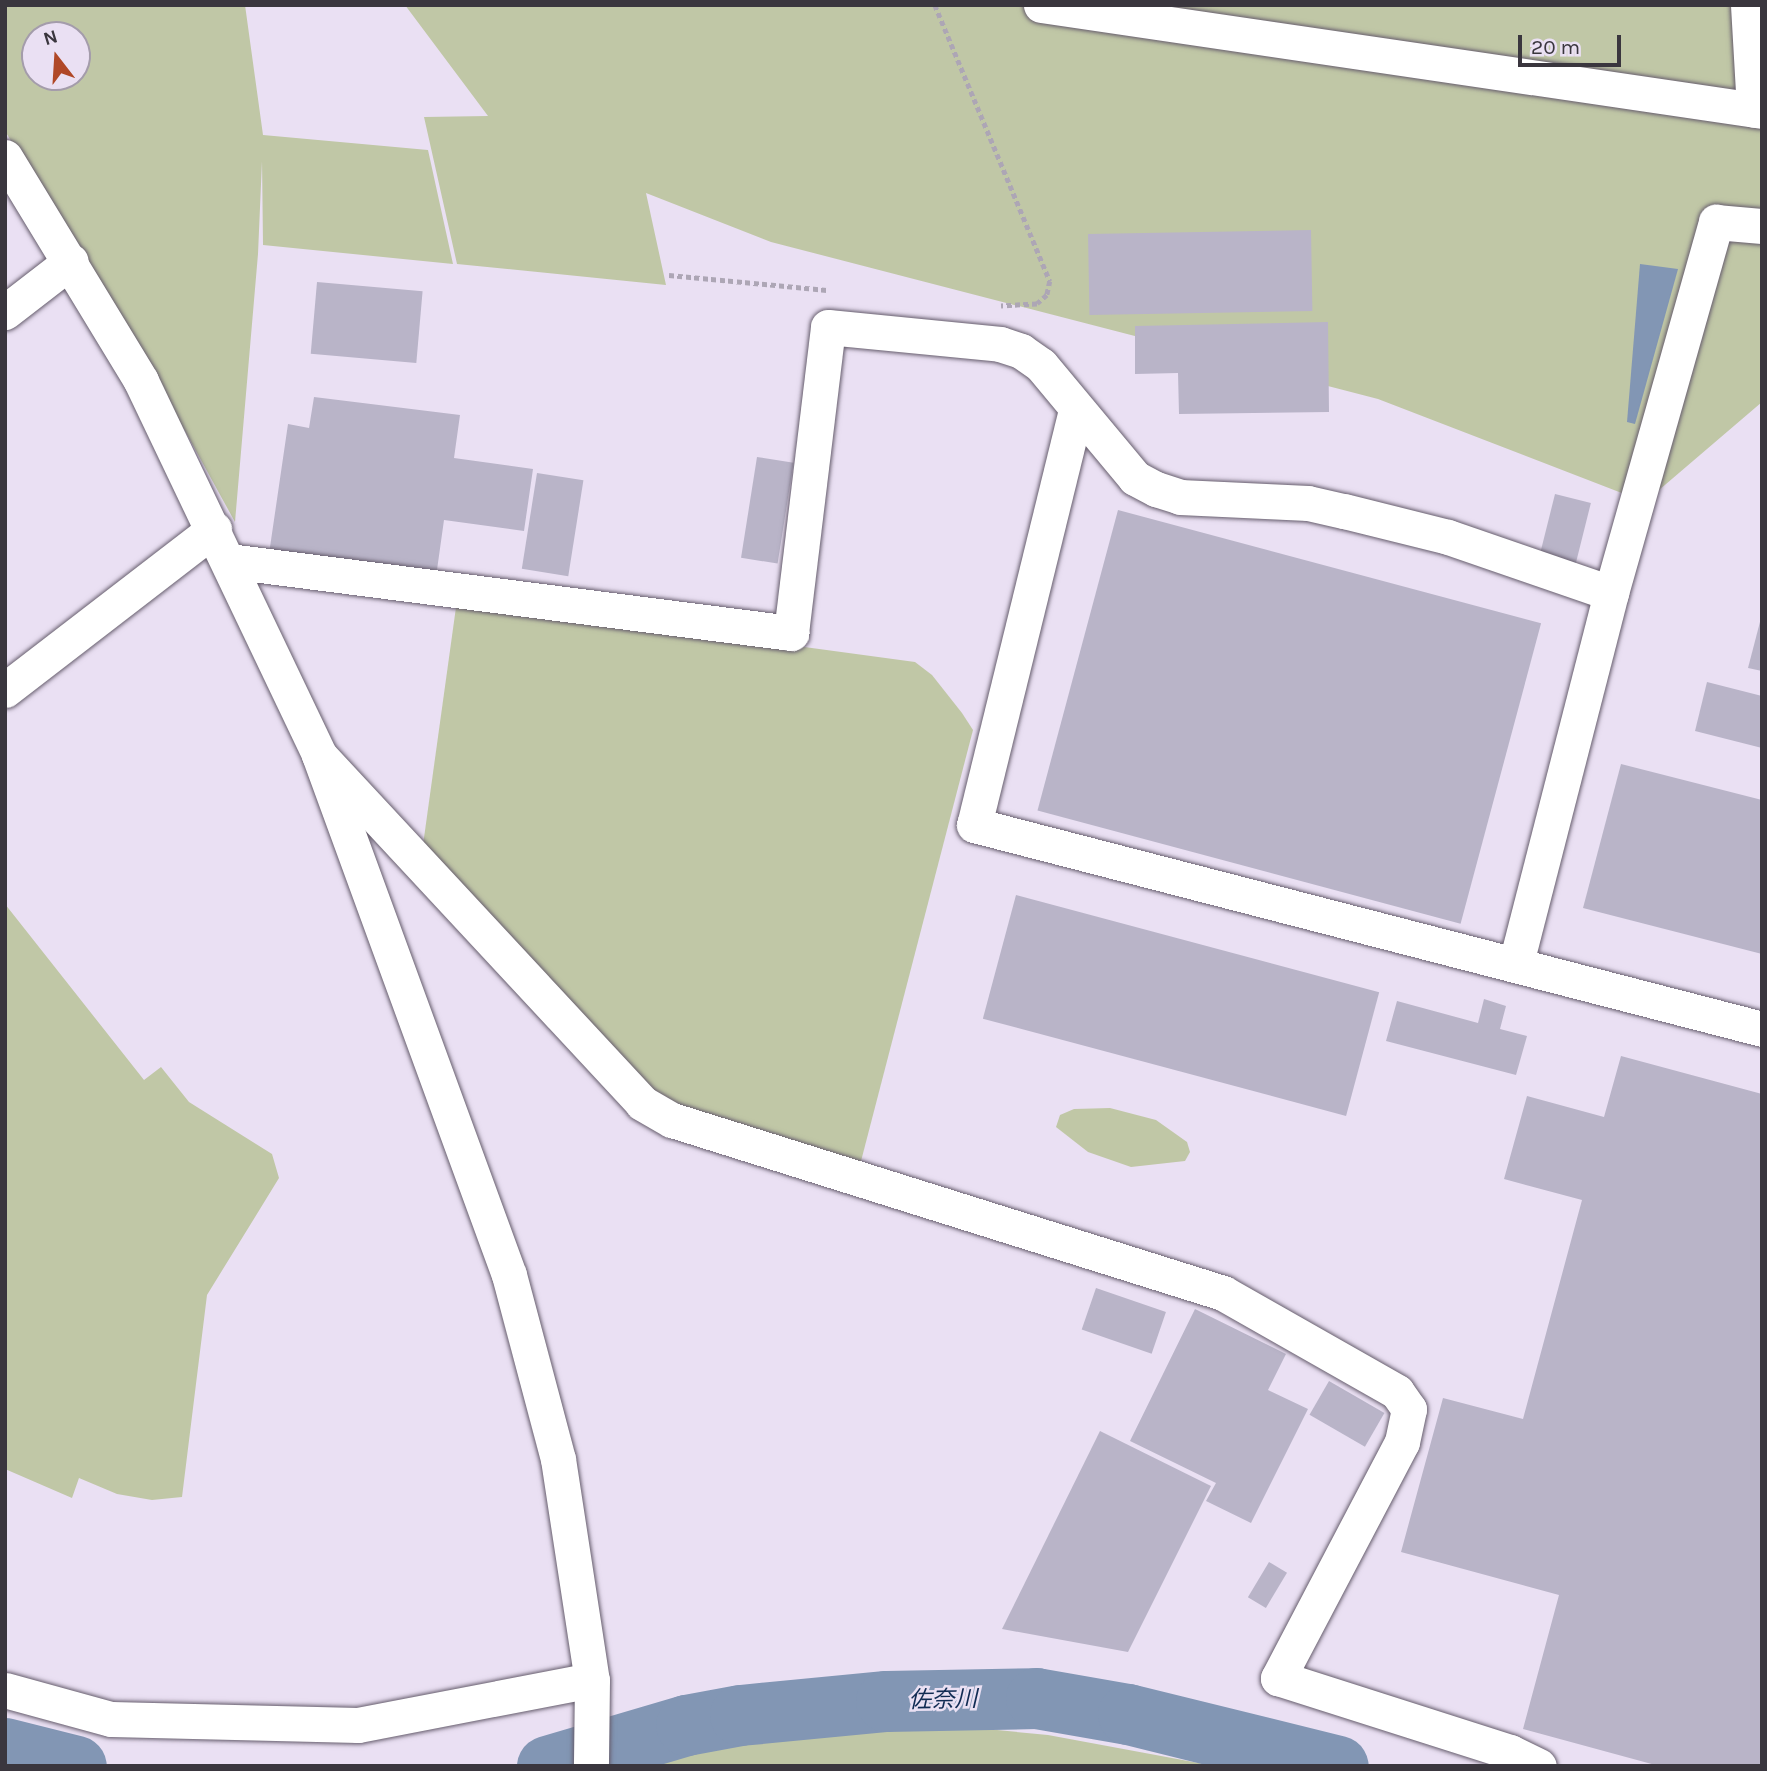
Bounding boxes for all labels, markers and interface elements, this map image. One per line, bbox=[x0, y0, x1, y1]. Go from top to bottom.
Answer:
north arrow bbox=[21, 21, 91, 91]
scale bar bbox=[1522, 21, 1625, 65]
text: N bbox=[41, 25, 60, 50]
text: 20 m bbox=[1531, 35, 1580, 59]
water label: 佐奈川 bbox=[908, 1686, 978, 1714]

